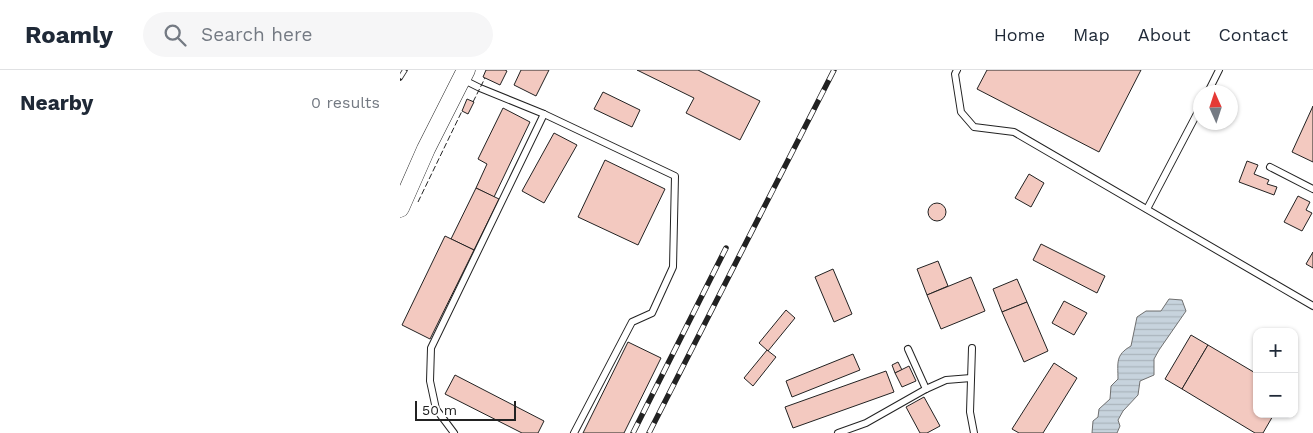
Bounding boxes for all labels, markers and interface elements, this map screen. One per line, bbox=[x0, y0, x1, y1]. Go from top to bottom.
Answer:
search box bbox=[143, 12, 493, 57]
text: Roamly bbox=[25, 21, 113, 49]
icon: search bbox=[161, 21, 189, 49]
text: Search here bbox=[201, 23, 312, 46]
text: Home bbox=[994, 24, 1045, 45]
text: Map bbox=[1073, 24, 1110, 45]
text: About bbox=[1138, 24, 1190, 45]
text: Contact bbox=[1218, 24, 1288, 45]
north arrow bbox=[1193, 85, 1238, 130]
text: Nearby bbox=[20, 90, 93, 115]
text: 0 results bbox=[311, 93, 380, 112]
map controls bbox=[1253, 328, 1298, 418]
button: + bbox=[1253, 328, 1298, 373]
button: − bbox=[1253, 373, 1298, 418]
scale bar bbox=[415, 398, 516, 421]
text: 50 m bbox=[422, 402, 457, 418]

